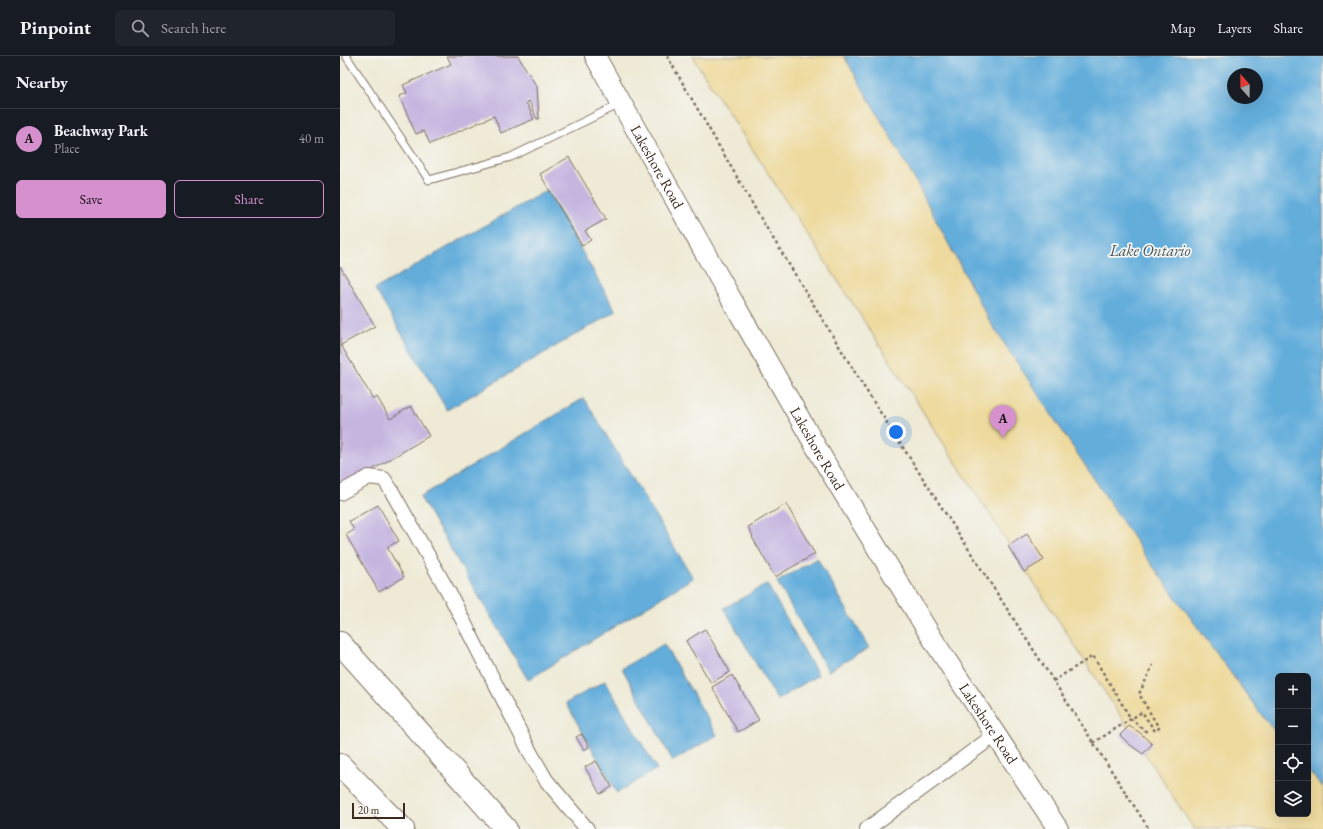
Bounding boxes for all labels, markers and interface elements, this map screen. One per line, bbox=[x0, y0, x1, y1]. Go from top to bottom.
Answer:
search box bbox=[115, 10, 395, 46]
text: Pinpoint bbox=[20, 15, 91, 40]
icon: search bbox=[129, 17, 151, 39]
text: Search here bbox=[161, 18, 226, 37]
text: Map bbox=[1170, 19, 1195, 37]
text: Layers bbox=[1217, 19, 1252, 37]
text: Share bbox=[1274, 19, 1303, 37]
north arrow bbox=[1227, 68, 1263, 104]
text: Nearby bbox=[16, 71, 68, 93]
text: Beachway Park bbox=[54, 121, 148, 140]
street label: Lakeshore Road bbox=[626, 121, 689, 212]
text: A bbox=[24, 130, 34, 147]
text: 40 m bbox=[299, 130, 324, 147]
text: Place bbox=[54, 140, 80, 157]
button: Save bbox=[16, 180, 166, 218]
button: Share bbox=[174, 180, 324, 218]
water label: Lake Ontario bbox=[1108, 240, 1191, 261]
street label: Lakeshore Road bbox=[786, 403, 850, 494]
pin: A bbox=[990, 405, 1016, 438]
your location bbox=[886, 422, 906, 442]
map controls bbox=[1275, 673, 1311, 817]
button: + bbox=[1275, 673, 1311, 709]
street label: Lakeshore Road bbox=[955, 679, 1022, 768]
button: − bbox=[1275, 709, 1311, 745]
button: locate bbox=[1275, 745, 1311, 781]
button: layers bbox=[1275, 781, 1311, 817]
scale bar bbox=[352, 801, 405, 820]
text: 20 m bbox=[358, 803, 379, 817]

